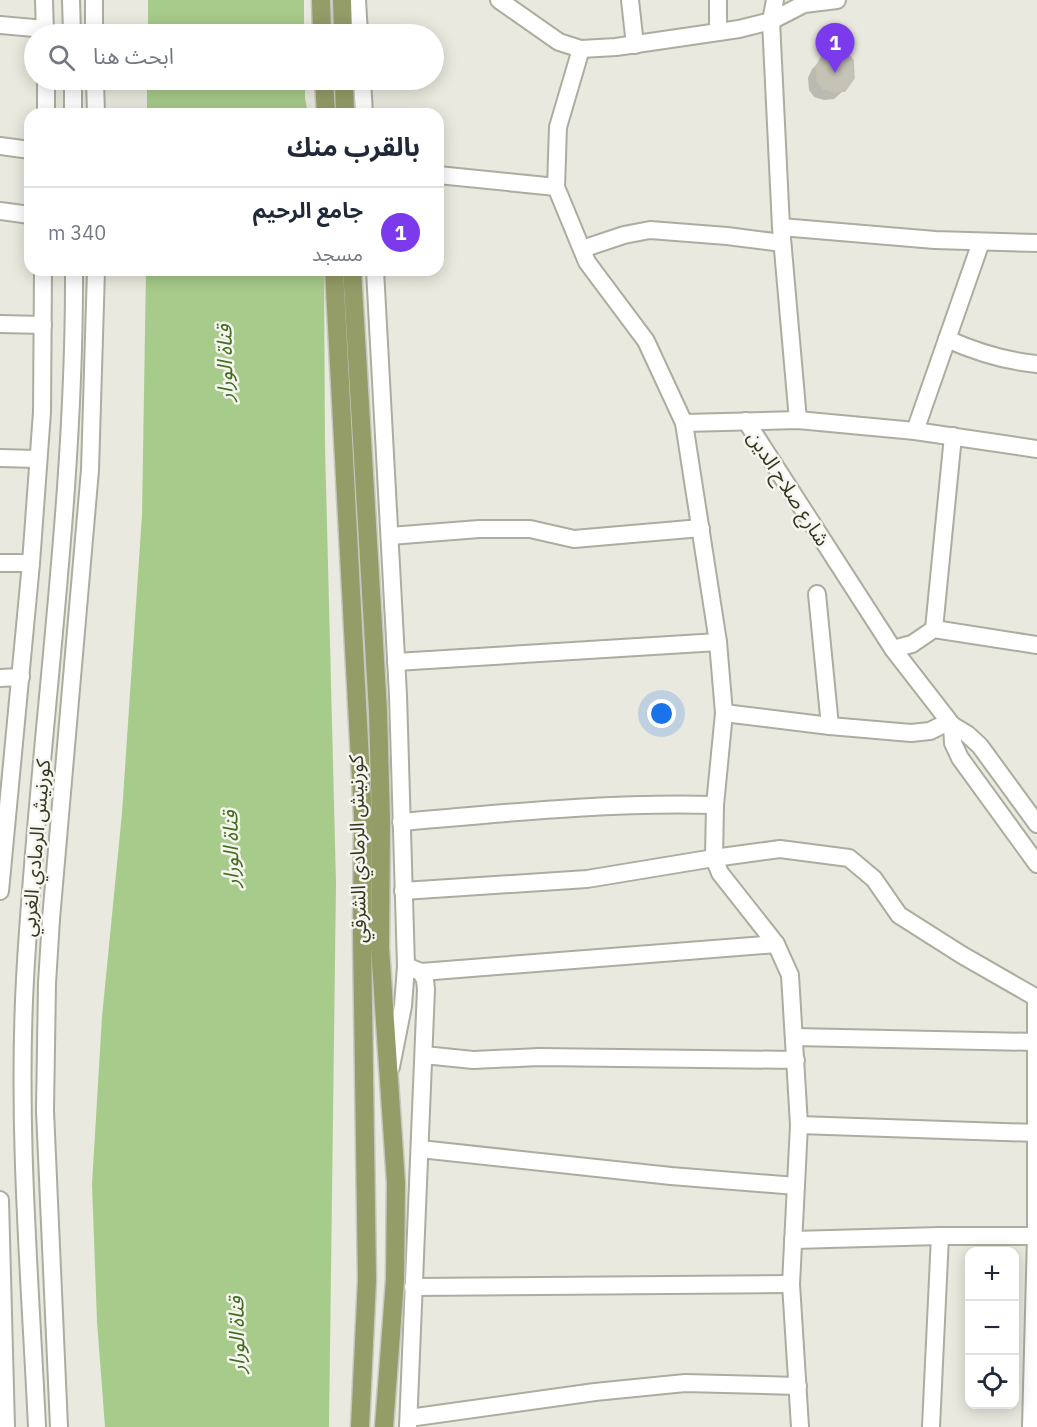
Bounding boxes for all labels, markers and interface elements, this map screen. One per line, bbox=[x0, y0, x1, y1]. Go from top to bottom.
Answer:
pin: 1 bbox=[816, 23, 854, 73]
search box bbox=[24, 24, 444, 90]
icon: search bbox=[45, 41, 78, 74]
text: ابحث هنا bbox=[93, 41, 174, 70]
text: بالقرب منك bbox=[287, 129, 420, 163]
text: جامع الرحيم bbox=[253, 195, 363, 224]
text: 340 m bbox=[48, 219, 106, 246]
text: 1 bbox=[395, 219, 407, 246]
text: مسجد bbox=[312, 240, 363, 267]
water label: قناة الورار bbox=[209, 323, 239, 403]
street label: شارع صلاح الدين bbox=[740, 425, 836, 552]
your location bbox=[647, 699, 676, 728]
street label: كورنيش الرمادي الشرقي bbox=[342, 754, 375, 943]
street label: كورنيش الرمادي الغربي bbox=[14, 757, 59, 938]
water label: قناة الورار bbox=[215, 809, 245, 889]
map controls bbox=[965, 1247, 1019, 1409]
button: + bbox=[965, 1247, 1019, 1301]
water label: قناة الورار bbox=[221, 1295, 251, 1375]
button: − bbox=[965, 1301, 1019, 1355]
button: locate bbox=[965, 1355, 1019, 1409]

